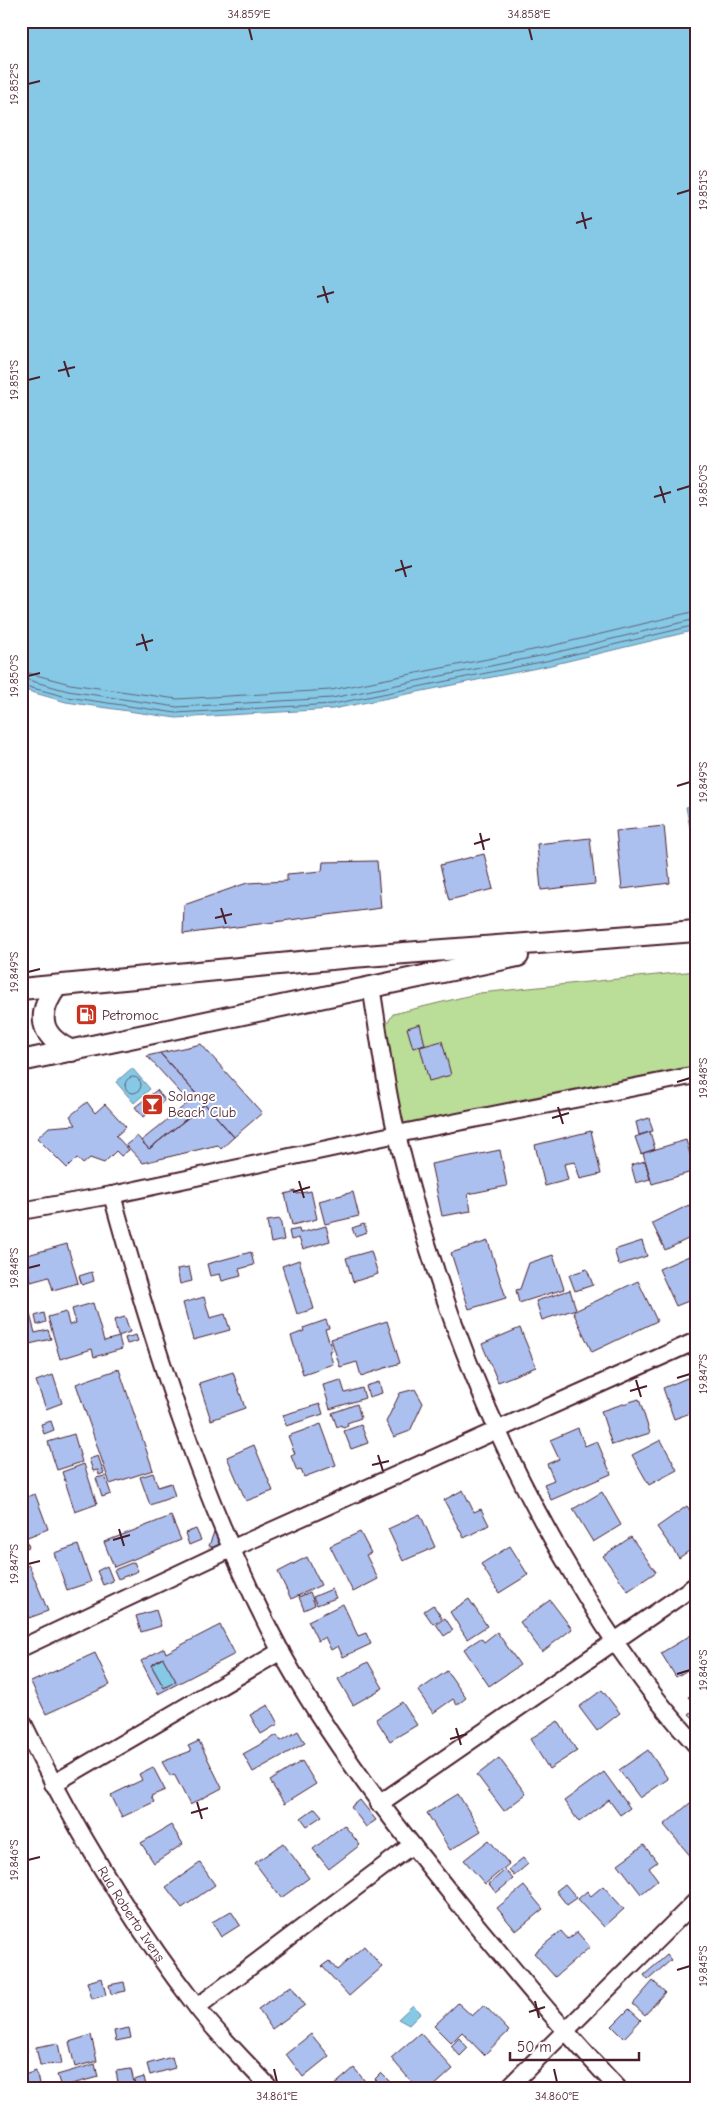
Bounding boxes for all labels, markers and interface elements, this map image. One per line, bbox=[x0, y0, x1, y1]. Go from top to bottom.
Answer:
text: 34.859°E bbox=[228, 7, 270, 21]
text: 34.858°E bbox=[508, 7, 550, 21]
text: 19.852°S bbox=[7, 63, 21, 105]
text: 19.851°S bbox=[696, 170, 710, 210]
text: 19.851°S bbox=[7, 360, 21, 400]
text: 19.850°S bbox=[696, 464, 710, 507]
text: 19.850°S bbox=[7, 654, 21, 697]
text: 19.849°S bbox=[696, 761, 710, 802]
text: 19.849°S bbox=[7, 951, 21, 992]
fuel station icon: Petromoc bbox=[74, 1003, 98, 1027]
place label: Petromoc bbox=[102, 1007, 159, 1024]
text: 19.848°S bbox=[696, 1057, 710, 1098]
place label: Solange Beach Club bbox=[168, 1088, 236, 1121]
bar icon: Solange Beach Club bbox=[140, 1092, 164, 1116]
text: 19.848°S bbox=[7, 1247, 21, 1288]
text: 19.847°S bbox=[696, 1354, 710, 1394]
text: 19.847°S bbox=[7, 1544, 21, 1584]
text: 19.846°S bbox=[696, 1649, 710, 1691]
text: 19.846°S bbox=[7, 1839, 21, 1881]
street label: Rua Roberto Ivens bbox=[94, 1863, 168, 1965]
text: 19.845°S bbox=[696, 1945, 710, 1987]
scale bar bbox=[510, 2029, 638, 2061]
text: 50 m bbox=[517, 2038, 552, 2056]
text: 34.861°E bbox=[256, 2089, 298, 2103]
text: 34.860°E bbox=[535, 2089, 579, 2103]

